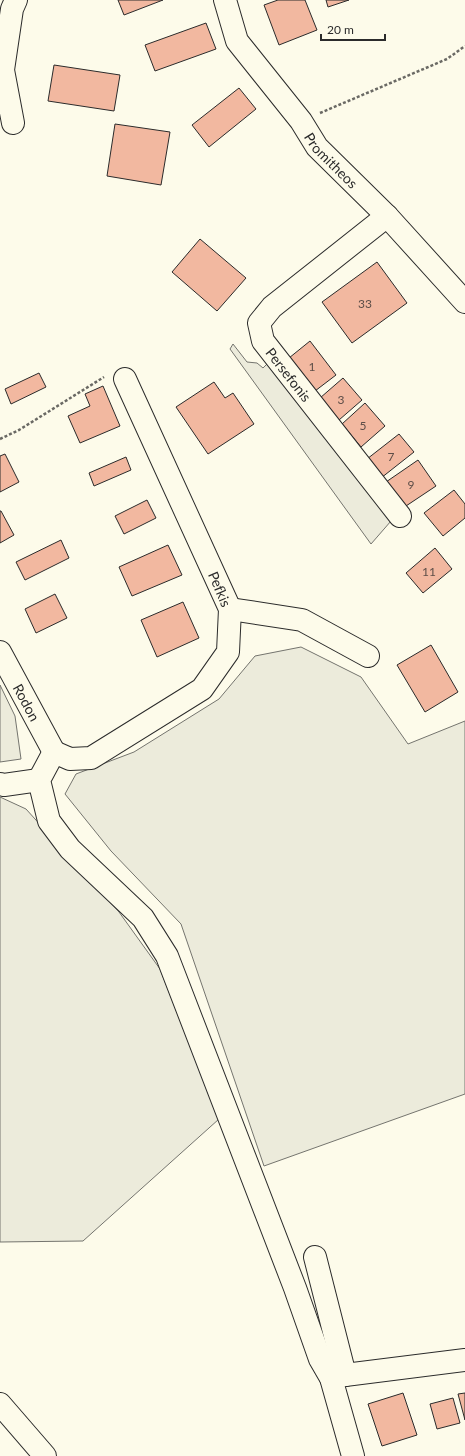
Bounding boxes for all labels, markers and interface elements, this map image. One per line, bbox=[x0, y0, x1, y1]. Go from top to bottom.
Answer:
scale bar bbox=[321, 16, 385, 42]
text: 20 m bbox=[327, 22, 354, 37]
street label: Promitheos bbox=[301, 129, 362, 191]
house number: 33 bbox=[358, 296, 372, 311]
street label: Persefonis bbox=[263, 344, 315, 405]
house number: 1 bbox=[309, 359, 316, 374]
house number: 3 bbox=[338, 392, 345, 407]
house number: 5 bbox=[360, 418, 367, 433]
house number: 7 bbox=[388, 449, 395, 464]
house number: 9 bbox=[408, 477, 415, 492]
house number: 11 bbox=[422, 564, 436, 579]
street label: Pefkis bbox=[205, 569, 235, 609]
street label: Rodon bbox=[10, 681, 44, 724]

